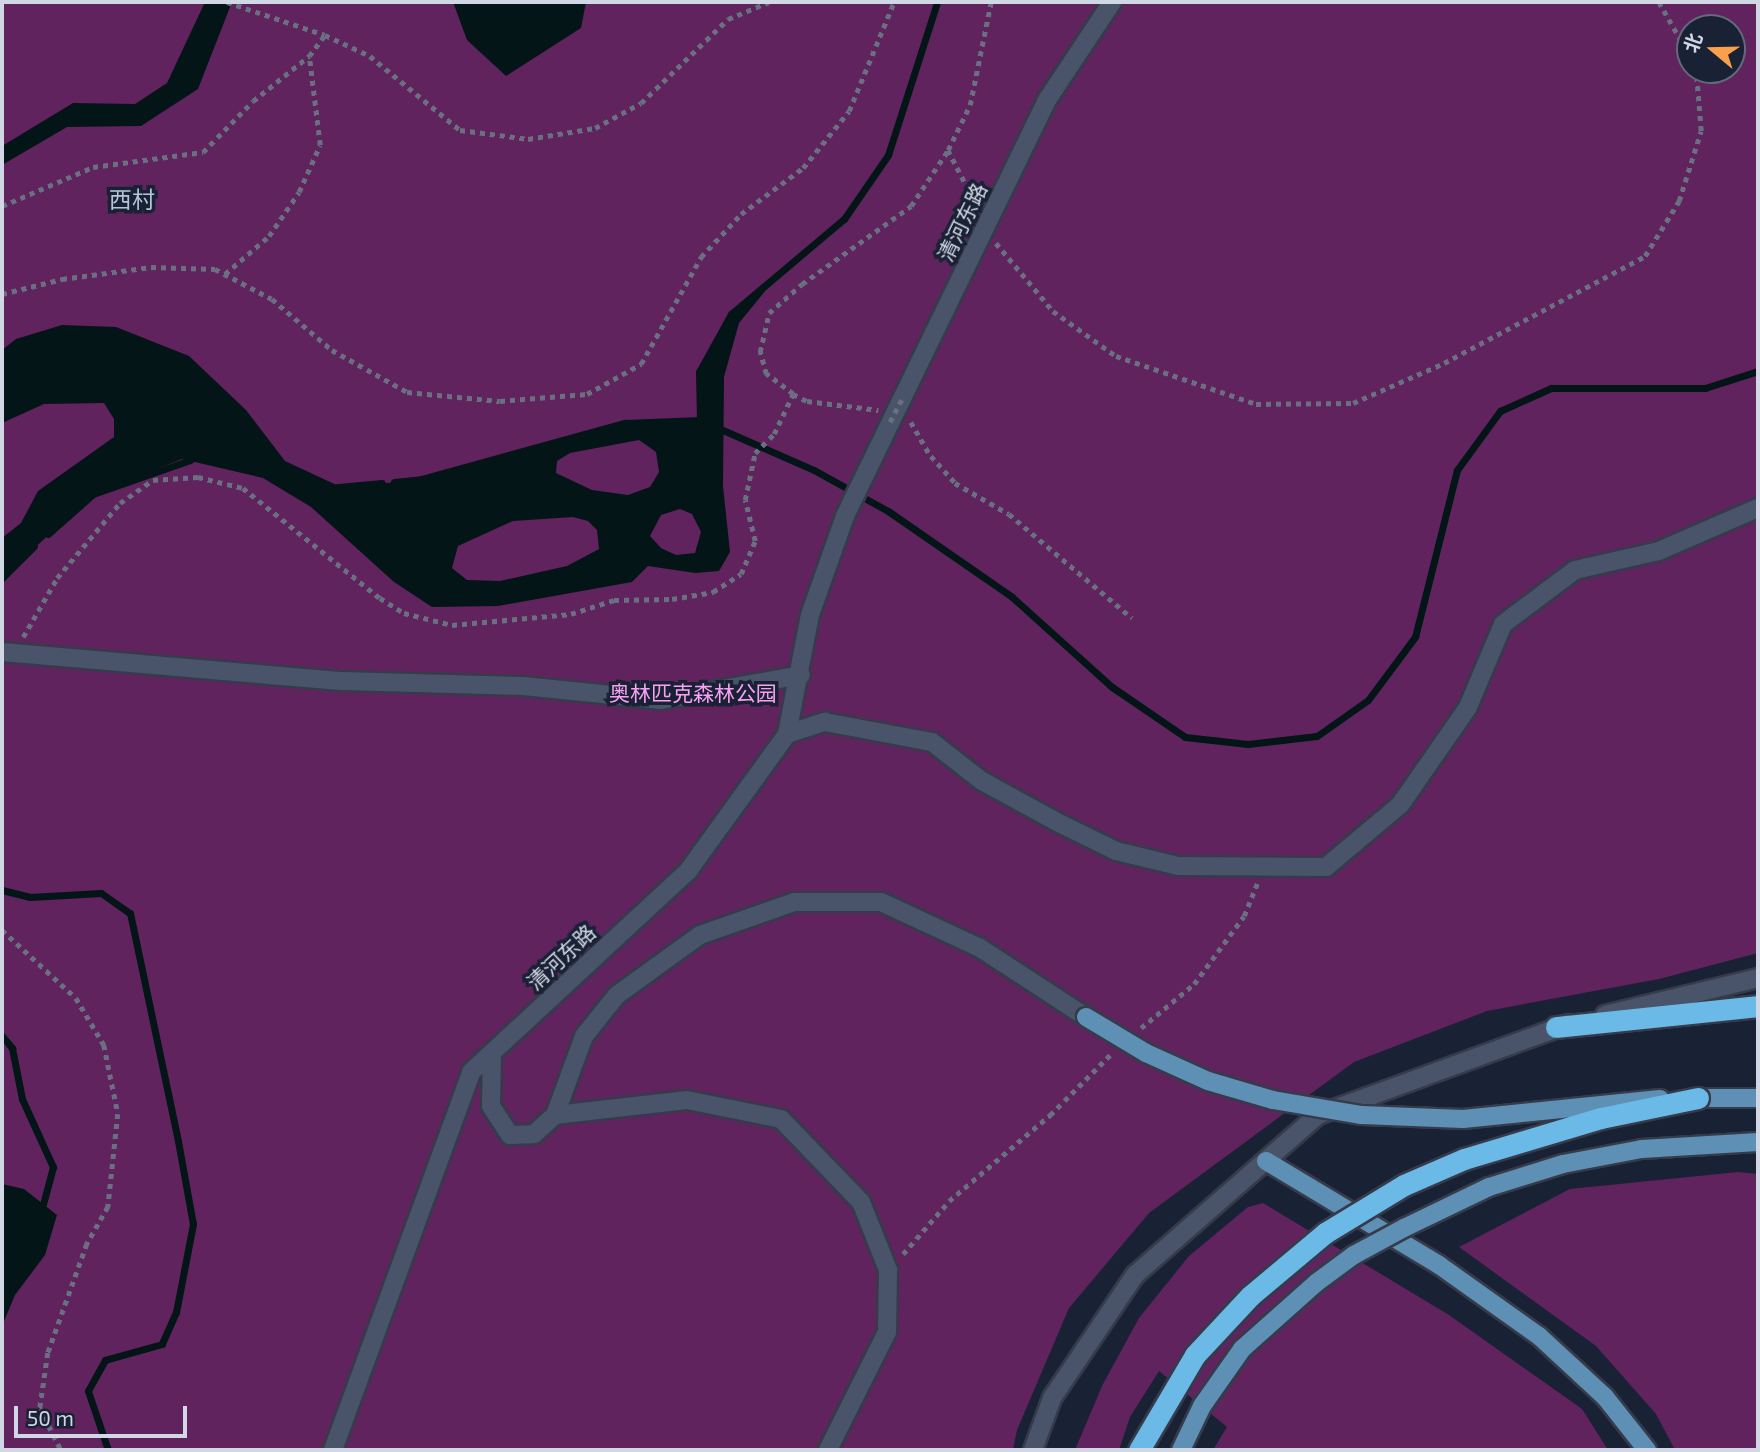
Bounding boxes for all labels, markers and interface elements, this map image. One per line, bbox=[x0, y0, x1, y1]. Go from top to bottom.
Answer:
north arrow bbox=[1676, 14, 1746, 84]
text: 北 bbox=[1679, 30, 1707, 55]
street label: 清河东路 bbox=[932, 179, 992, 265]
district label: 西村 bbox=[109, 185, 155, 213]
park label: 奥林匹克森林公园 bbox=[609, 680, 777, 706]
street label: 清河东路 bbox=[522, 919, 600, 995]
scale bar bbox=[18, 1392, 191, 1436]
text: 50 m bbox=[27, 1405, 74, 1430]

